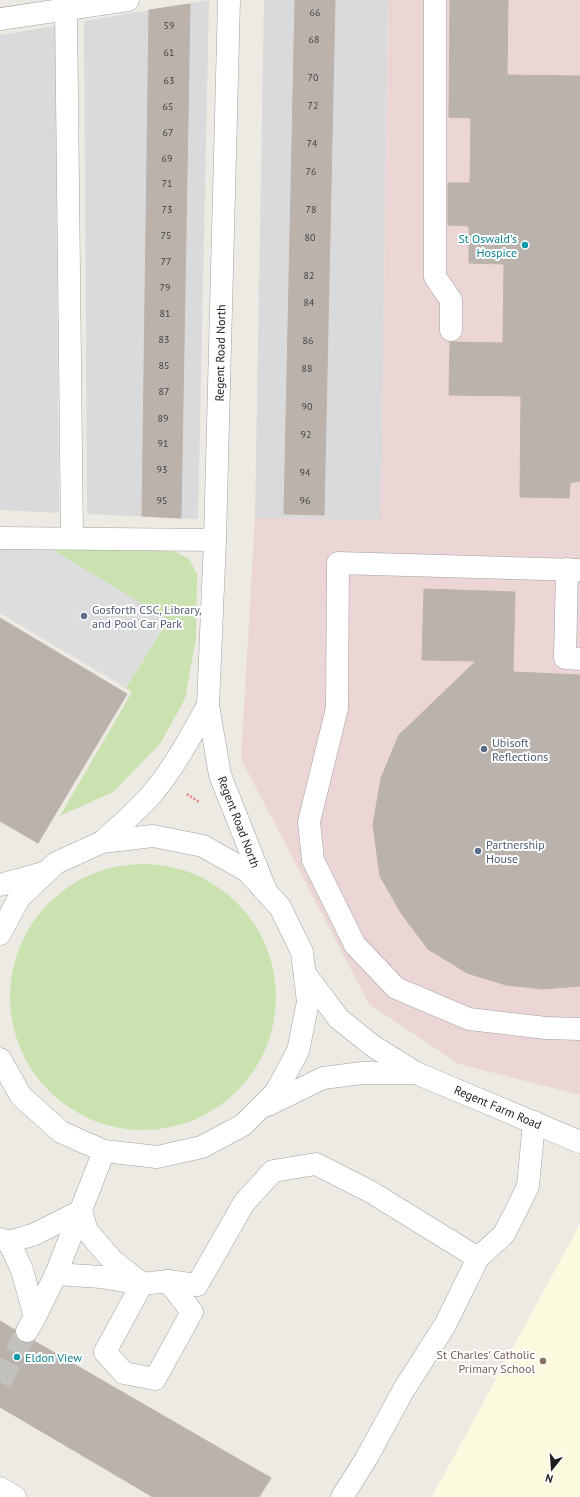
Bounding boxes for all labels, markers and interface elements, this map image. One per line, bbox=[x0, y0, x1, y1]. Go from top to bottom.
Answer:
house number: 66 bbox=[310, 6, 320, 19]
house number: 59 bbox=[164, 19, 174, 32]
house number: 68 bbox=[309, 33, 319, 46]
house number: 61 bbox=[164, 46, 174, 59]
house number: 70 bbox=[308, 71, 319, 84]
house number: 63 bbox=[164, 74, 174, 87]
house number: 72 bbox=[308, 99, 318, 112]
house number: 65 bbox=[163, 100, 173, 113]
house number: 67 bbox=[163, 126, 173, 139]
house number: 74 bbox=[307, 137, 318, 150]
house number: 69 bbox=[162, 152, 172, 165]
house number: 76 bbox=[306, 165, 316, 178]
house number: 71 bbox=[162, 177, 172, 190]
house number: 73 bbox=[162, 203, 172, 216]
house number: 78 bbox=[306, 203, 316, 216]
house number: 75 bbox=[161, 229, 171, 242]
house number: 80 bbox=[305, 231, 316, 244]
place label: St Oswald's Hospice bbox=[458, 231, 517, 260]
marker: St Oswald's Hospice bbox=[520, 240, 530, 250]
house number: 77 bbox=[161, 255, 171, 268]
house number: 82 bbox=[304, 269, 314, 282]
house number: 79 bbox=[160, 281, 170, 294]
house number: 84 bbox=[304, 296, 315, 309]
street label: Regent Road North bbox=[212, 304, 228, 402]
house number: 81 bbox=[160, 307, 170, 320]
house number: 83 bbox=[159, 333, 169, 346]
house number: 86 bbox=[303, 334, 313, 347]
house number: 85 bbox=[159, 359, 169, 372]
house number: 88 bbox=[302, 362, 312, 375]
house number: 87 bbox=[159, 385, 169, 398]
house number: 90 bbox=[302, 400, 313, 413]
house number: 89 bbox=[158, 412, 168, 425]
house number: 92 bbox=[301, 428, 311, 441]
house number: 91 bbox=[158, 437, 168, 450]
house number: 93 bbox=[157, 463, 167, 476]
house number: 94 bbox=[300, 466, 311, 479]
house number: 95 bbox=[157, 494, 167, 507]
house number: 96 bbox=[300, 494, 310, 507]
place label: Gosforth CSC, Library, and Pool Car Park bbox=[92, 602, 202, 631]
marker: Gosforth CSC, Library, and Pool Car Park bbox=[79, 611, 89, 621]
place label: Ubisoft Reflections bbox=[492, 735, 548, 764]
marker: Ubisoft Reflections bbox=[479, 744, 489, 754]
street label: Regent Road North bbox=[215, 774, 263, 870]
place label: Partnership House bbox=[486, 837, 545, 866]
marker: Partnership House bbox=[473, 846, 483, 856]
street label: Regent Farm Road bbox=[452, 1082, 544, 1132]
place label: St Charles' Catholic Primary School bbox=[437, 1347, 536, 1376]
place label: Eldon View bbox=[25, 1350, 82, 1365]
marker: Eldon View bbox=[12, 1352, 22, 1362]
marker: St Charles' Catholic Primary School bbox=[538, 1356, 548, 1366]
north arrow bbox=[532, 1449, 572, 1489]
text: N bbox=[544, 1471, 555, 1486]

